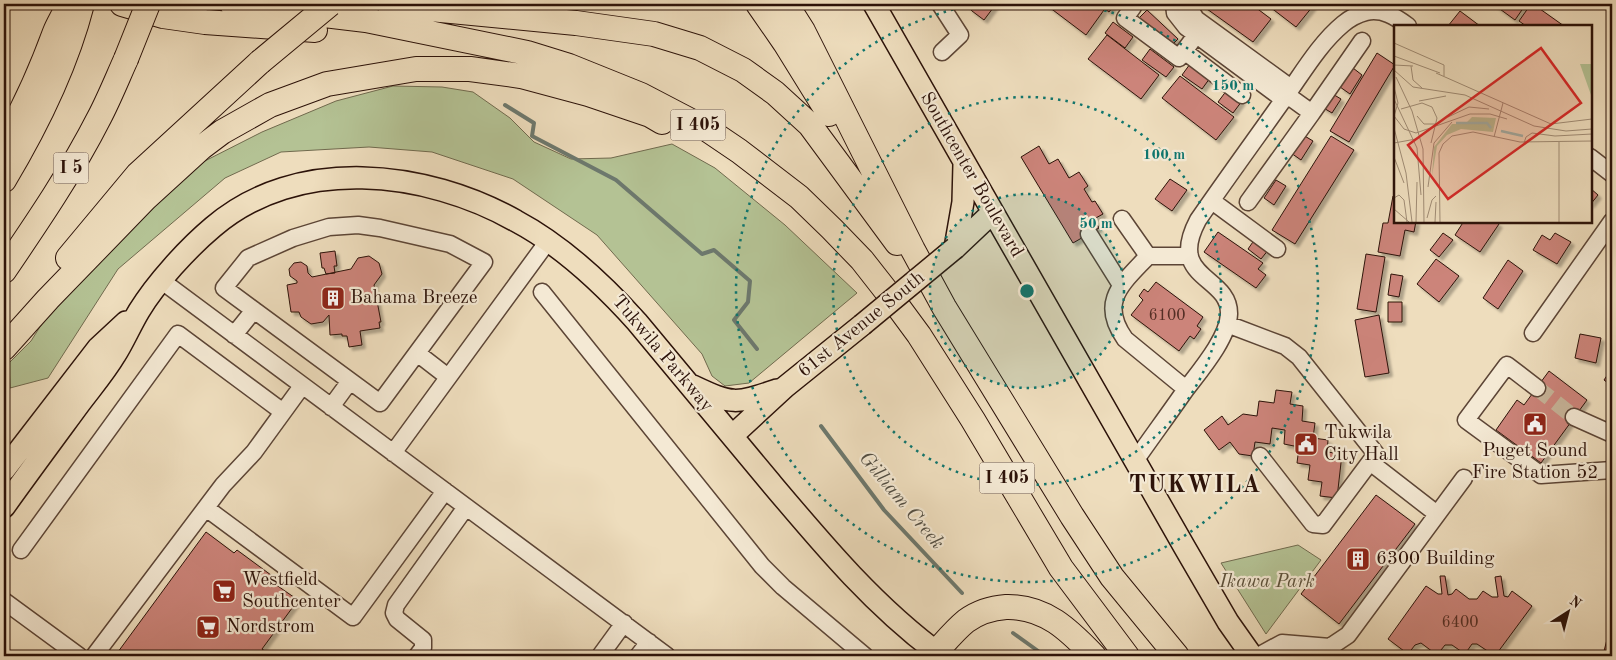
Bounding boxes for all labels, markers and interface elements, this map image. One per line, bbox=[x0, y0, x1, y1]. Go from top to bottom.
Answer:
inset map bbox=[1394, 25, 1591, 222]
text: 150 m bbox=[1212, 79, 1254, 94]
street label: Southcenter Boulevard bbox=[916, 89, 1026, 261]
road number: I 405 bbox=[670, 110, 726, 140]
text: 100 m bbox=[1143, 148, 1185, 163]
road number: I 5 bbox=[54, 152, 88, 184]
text: 50 m bbox=[1079, 217, 1113, 232]
street label: 61st Avenue South bbox=[795, 268, 929, 382]
centre of rings bbox=[1018, 282, 1036, 300]
building icon: Bahama Breeze bbox=[320, 285, 346, 311]
place label: Bahama Breeze bbox=[350, 289, 478, 308]
street label: Tukwila Parkway bbox=[608, 292, 716, 416]
house number: 6100 bbox=[1148, 308, 1186, 324]
public building icon: Puget Sound Fire Station 52 bbox=[1522, 411, 1548, 437]
place label: Tukwila City Hall bbox=[1324, 424, 1399, 465]
public building icon: Tukwila City Hall bbox=[1293, 431, 1319, 457]
place label: Puget Sound Fire Station 52 bbox=[1472, 442, 1598, 483]
water label: Gilliam Creek bbox=[855, 448, 947, 554]
road number: I 405 bbox=[980, 462, 1034, 493]
district label: TUKWILA bbox=[1129, 474, 1261, 498]
building icon: 6300 Building bbox=[1345, 546, 1371, 572]
place label: 6300 Building bbox=[1376, 550, 1495, 569]
place label: Westfield Southcenter bbox=[242, 571, 341, 612]
park label: Ikawa Park bbox=[1218, 573, 1315, 592]
supermarket icon: Westfield Southcenter bbox=[211, 578, 237, 604]
north arrow bbox=[1544, 588, 1594, 638]
text: N bbox=[1567, 593, 1584, 611]
supermarket icon: Nordstrom bbox=[195, 614, 221, 640]
house number: 6400 bbox=[1441, 615, 1479, 631]
place label: Nordstrom bbox=[226, 618, 315, 637]

